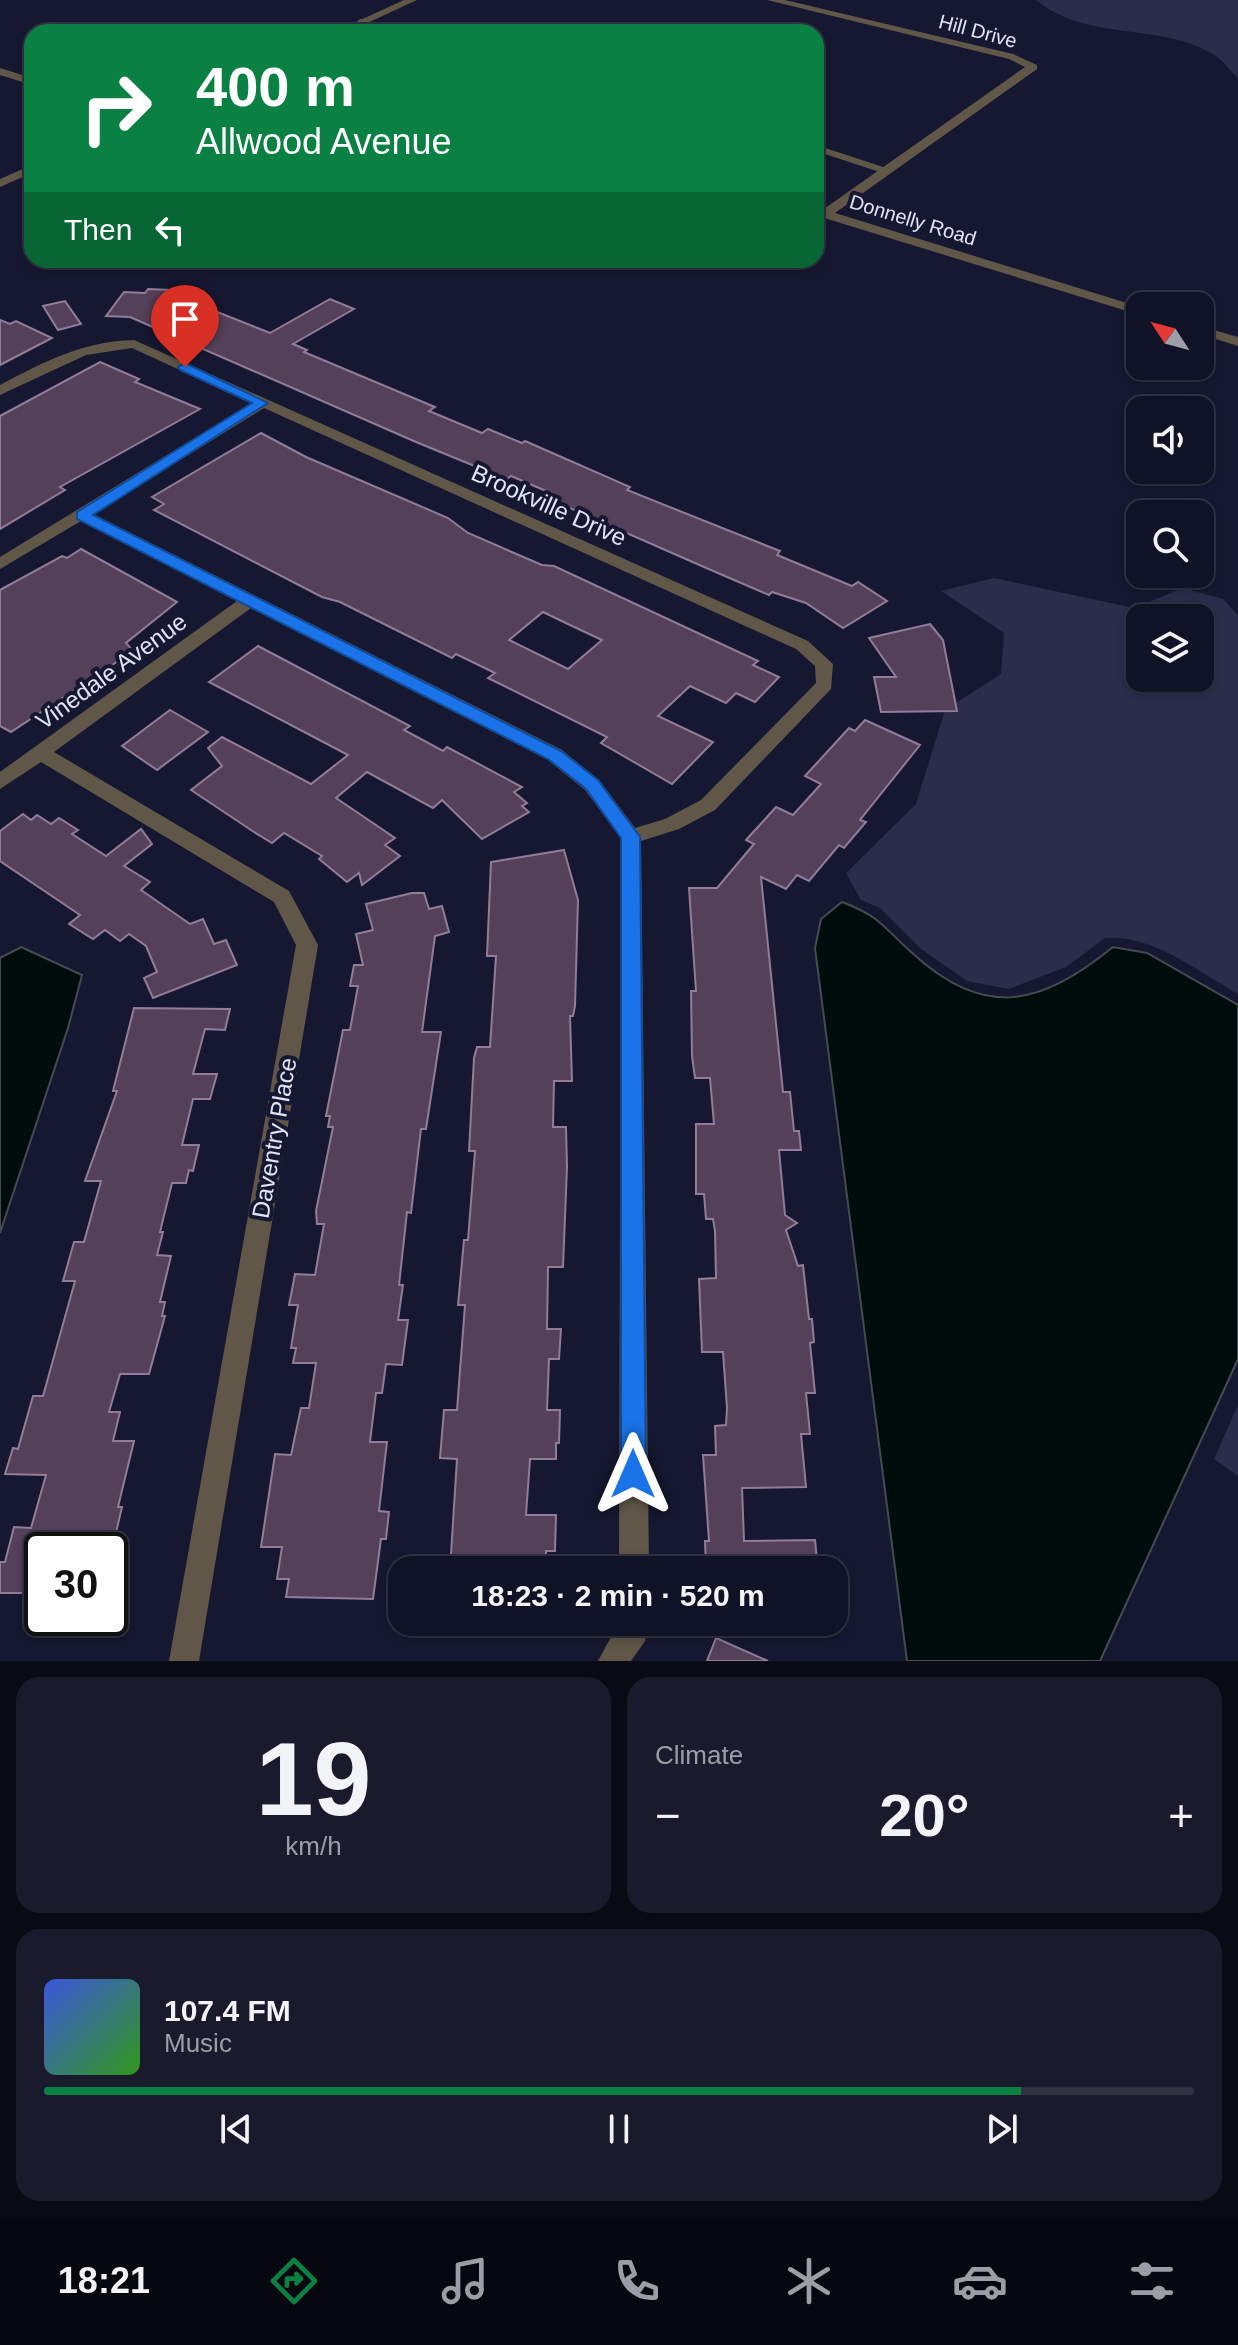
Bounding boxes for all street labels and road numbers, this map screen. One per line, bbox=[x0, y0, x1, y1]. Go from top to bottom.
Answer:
street label: Hill Drive bbox=[937, 10, 1019, 52]
street label: Donnelly Road bbox=[847, 190, 979, 250]
street label: Brookville Drive bbox=[467, 459, 631, 551]
street label: Vinedale Avenue bbox=[31, 607, 191, 735]
street label: Daventry Place bbox=[247, 1056, 301, 1220]

